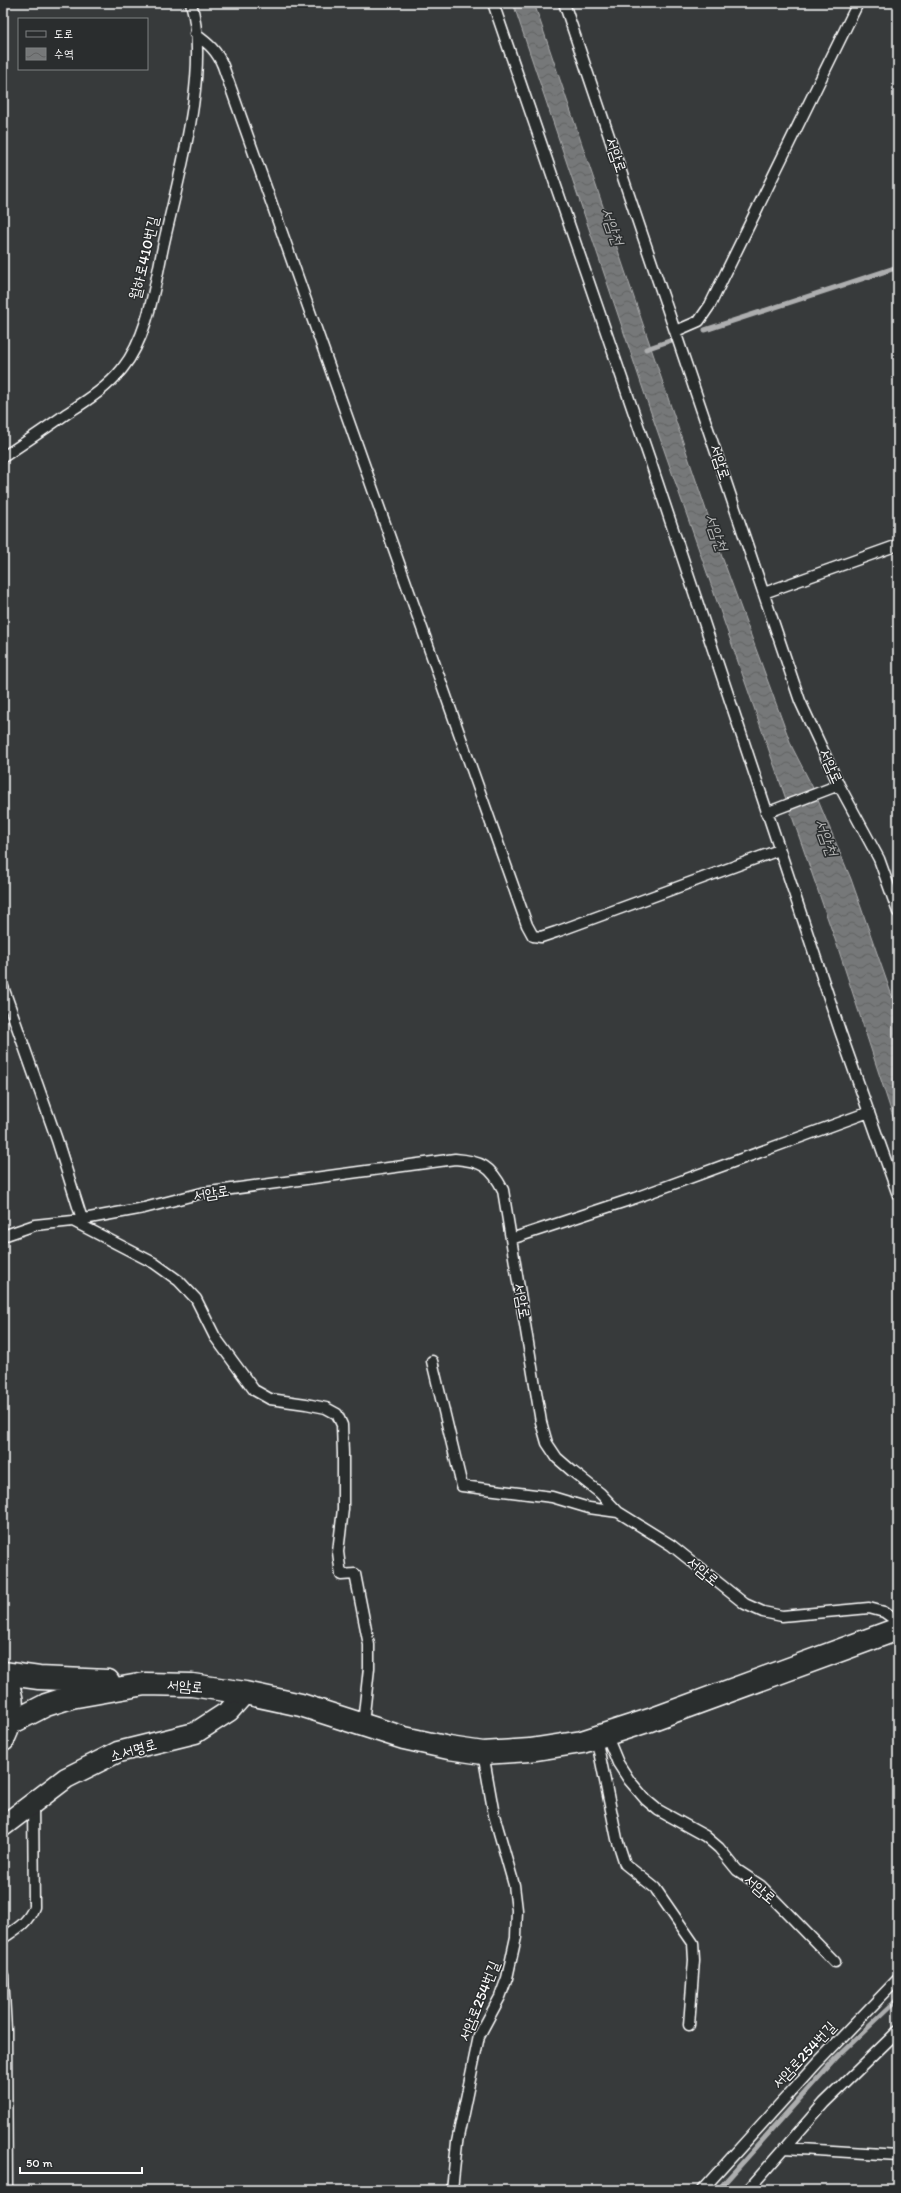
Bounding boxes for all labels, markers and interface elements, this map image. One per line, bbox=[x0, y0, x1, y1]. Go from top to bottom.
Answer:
legend bbox=[18, 18, 148, 70]
text: 도로 bbox=[54, 27, 73, 41]
text: 수역 bbox=[54, 47, 74, 61]
street label: 서암로 bbox=[602, 135, 630, 175]
water label: 서암천 bbox=[597, 205, 628, 250]
street label: 월하로410번길 bbox=[126, 214, 162, 302]
street label: 서암로 bbox=[706, 442, 734, 482]
water label: 서암천 bbox=[701, 511, 732, 556]
street label: 서암로 bbox=[815, 746, 847, 786]
water label: 서암천 bbox=[811, 816, 843, 861]
street label: 서암로 bbox=[192, 1181, 230, 1205]
street label: 서암로 bbox=[510, 1282, 534, 1320]
street label: 서암로 bbox=[683, 1552, 723, 1590]
street label: 서암로 bbox=[166, 1676, 204, 1696]
street label: 소서명로 bbox=[107, 1735, 159, 1765]
street label: 서암로 bbox=[740, 1870, 780, 1908]
street label: 서암로254번길 bbox=[455, 1958, 503, 2044]
street label: 서암로254번길 bbox=[768, 2018, 840, 2092]
scale bar bbox=[20, 2149, 142, 2175]
text: 50 m bbox=[26, 2156, 52, 2170]

